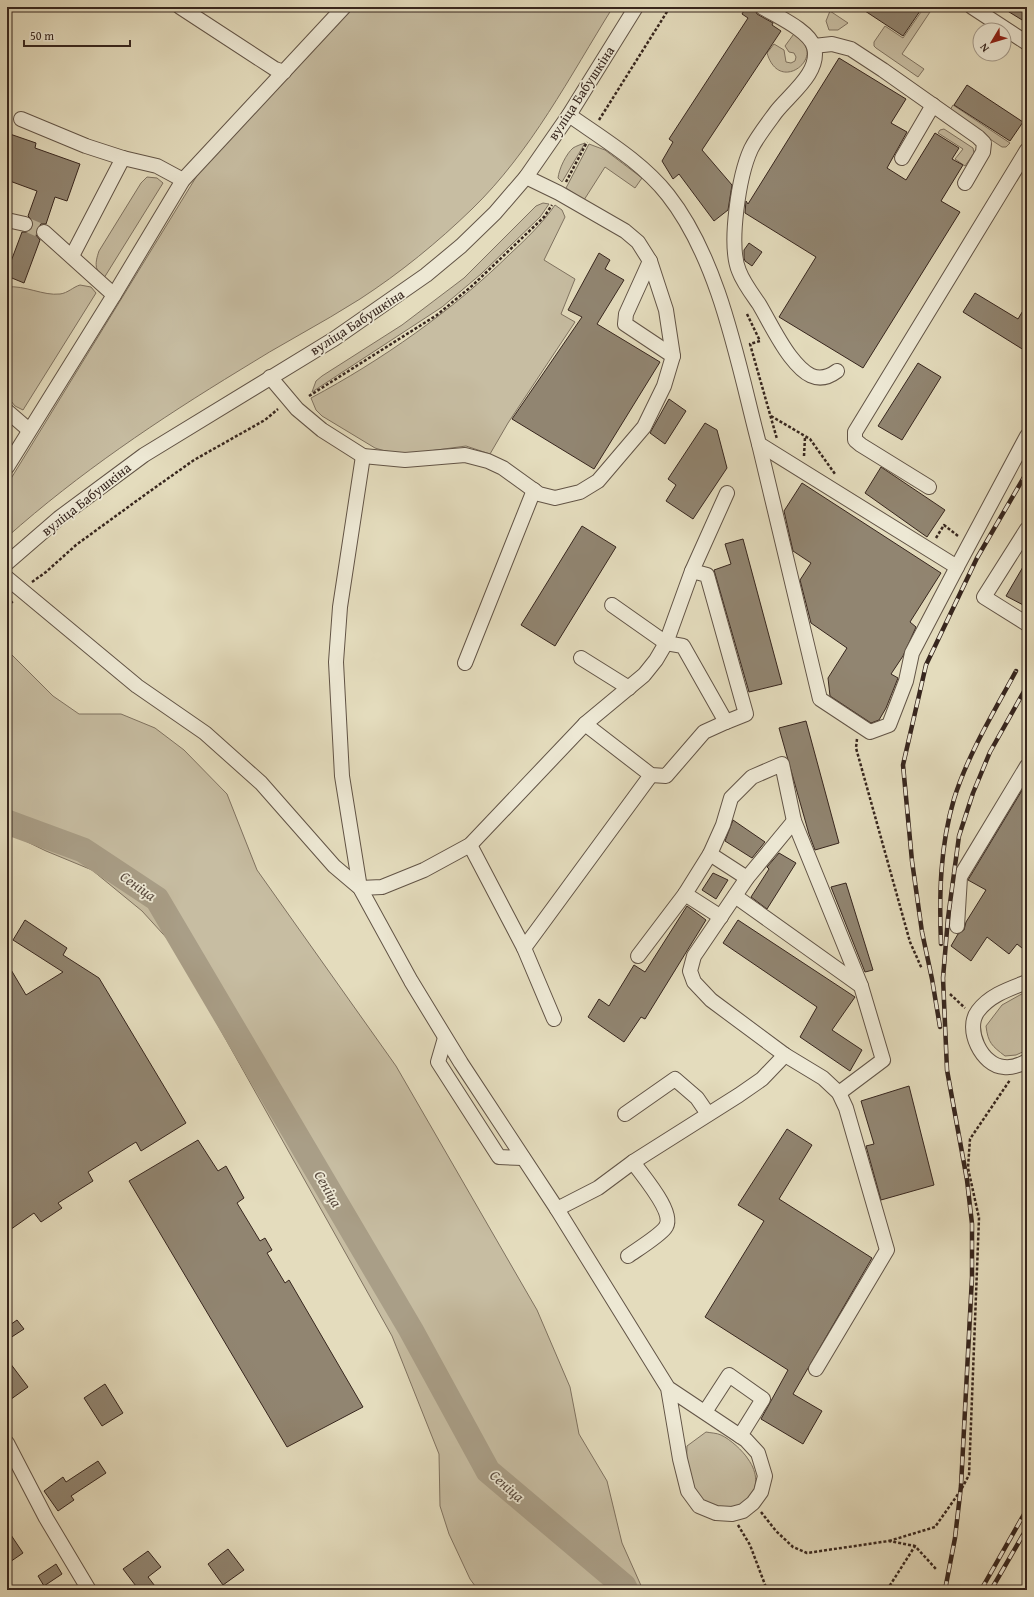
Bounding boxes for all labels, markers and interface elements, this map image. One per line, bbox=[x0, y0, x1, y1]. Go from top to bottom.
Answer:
scale bar bbox=[24, 22, 130, 48]
north arrow bbox=[972, 22, 1012, 62]
text: 50 m bbox=[30, 27, 54, 44]
text: N bbox=[975, 40, 993, 56]
street label: вуліца Бабушкіна bbox=[543, 42, 619, 144]
street label: вуліца Бабушкіна bbox=[306, 284, 408, 360]
street label: вуліца Бабушкіна bbox=[37, 457, 135, 540]
water label: Сеніца bbox=[116, 866, 161, 906]
water label: Сеніца bbox=[309, 1166, 347, 1211]
water label: Сеніца bbox=[486, 1465, 529, 1507]

